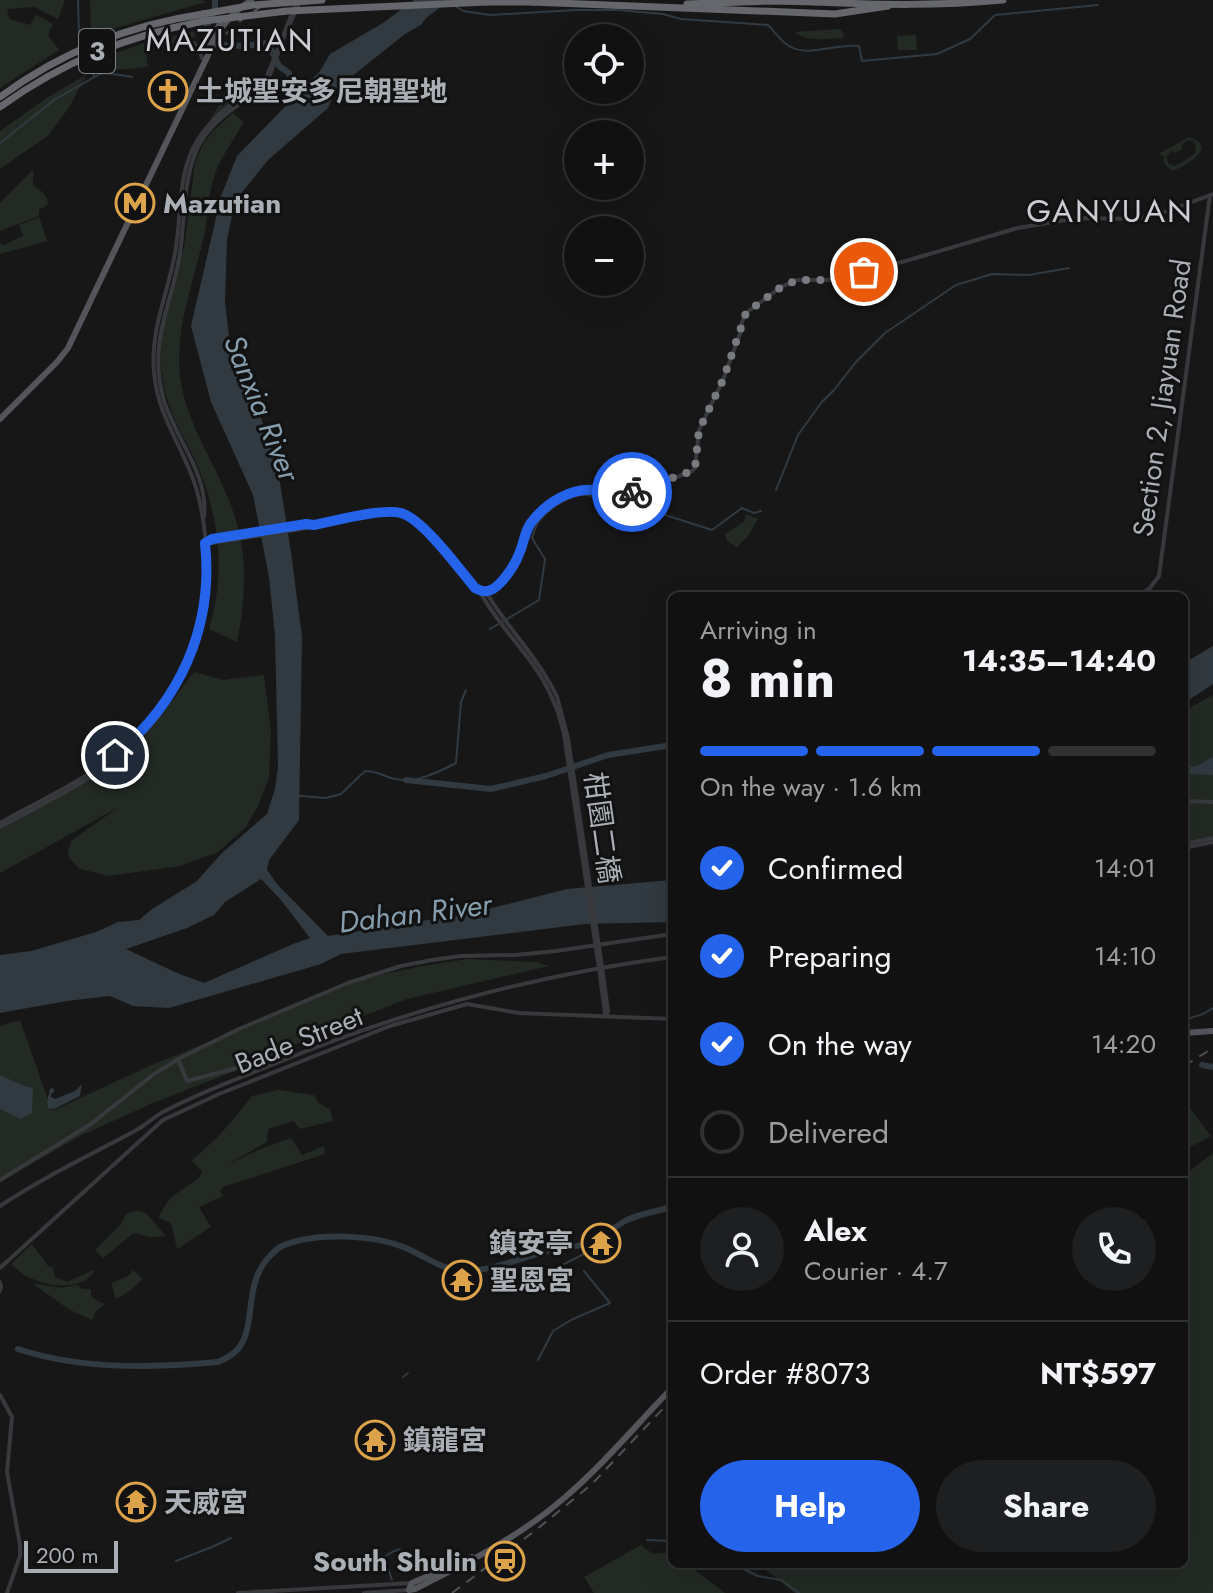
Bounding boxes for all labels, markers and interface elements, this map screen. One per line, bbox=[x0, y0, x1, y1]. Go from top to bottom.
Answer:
district label: MAZUTIAN bbox=[145, 17, 315, 63]
map controls bbox=[564, 24, 644, 296]
button: locate bbox=[564, 24, 644, 104]
road number: 3 bbox=[79, 29, 115, 73]
church icon: 土城聖安多尼朝聖地 bbox=[147, 70, 189, 112]
place label: 土城聖安多尼朝聖地 bbox=[196, 71, 448, 112]
button: + bbox=[564, 120, 644, 200]
metro station icon: Mazutian bbox=[114, 182, 156, 224]
place label: Mazutian bbox=[163, 183, 281, 224]
district label: GANYUAN bbox=[1026, 188, 1194, 234]
button: − bbox=[564, 216, 644, 296]
pin bbox=[830, 238, 898, 306]
icon: bag bbox=[842, 250, 886, 294]
street label: Section 2, Jiayuan Road bbox=[1122, 257, 1202, 539]
water label: Sanxia River bbox=[213, 328, 312, 490]
courier bbox=[592, 452, 672, 532]
icon: bike bbox=[610, 470, 654, 514]
text: Arriving in bbox=[700, 611, 817, 649]
text: 14:35–14:40 bbox=[962, 639, 1156, 682]
text: 8 min bbox=[700, 641, 835, 717]
pin bbox=[81, 721, 149, 789]
icon: home bbox=[93, 733, 137, 777]
text: On the way · 1.6 km bbox=[700, 768, 922, 806]
street label: 柑園二橋 bbox=[574, 770, 630, 886]
icon: check bbox=[700, 846, 744, 890]
text: Confirmed bbox=[768, 847, 903, 890]
text: 14:01 bbox=[1094, 849, 1156, 887]
water label: Dahan River bbox=[336, 882, 496, 944]
icon: check bbox=[700, 934, 744, 978]
text: Preparing bbox=[768, 935, 892, 978]
text: 14:10 bbox=[1094, 937, 1156, 975]
street label: Bade Street bbox=[229, 996, 369, 1084]
icon: check bbox=[700, 1022, 744, 1066]
text: On the way bbox=[768, 1023, 912, 1066]
text: 14:20 bbox=[1091, 1025, 1156, 1063]
text: Delivered bbox=[768, 1111, 889, 1154]
button: person bbox=[700, 1207, 784, 1291]
button: phone bbox=[1072, 1207, 1156, 1291]
text: Alex bbox=[804, 1209, 867, 1252]
temple icon: 鎮安亭 bbox=[580, 1222, 622, 1264]
place label: 鎮安亭 bbox=[489, 1223, 573, 1264]
text: Courier · 4.7 bbox=[804, 1252, 948, 1290]
temple icon: 聖恩宮 bbox=[441, 1259, 483, 1301]
place label: 聖恩宮 bbox=[490, 1260, 574, 1301]
text: Order #8073 bbox=[700, 1352, 871, 1395]
text: NT$597 bbox=[1040, 1352, 1156, 1395]
temple icon: 鎮龍宮 bbox=[354, 1419, 396, 1461]
place label: 鎮龍宮 bbox=[403, 1420, 487, 1461]
button: Help bbox=[700, 1460, 920, 1552]
button: Share bbox=[936, 1460, 1156, 1552]
temple icon: 天威宮 bbox=[115, 1481, 157, 1523]
place label: 天威宮 bbox=[164, 1482, 248, 1523]
scale bar bbox=[24, 1537, 118, 1573]
text: 200 m bbox=[36, 1539, 99, 1571]
station icon: South Shulin bbox=[484, 1540, 526, 1582]
place label: South Shulin bbox=[313, 1541, 477, 1582]

